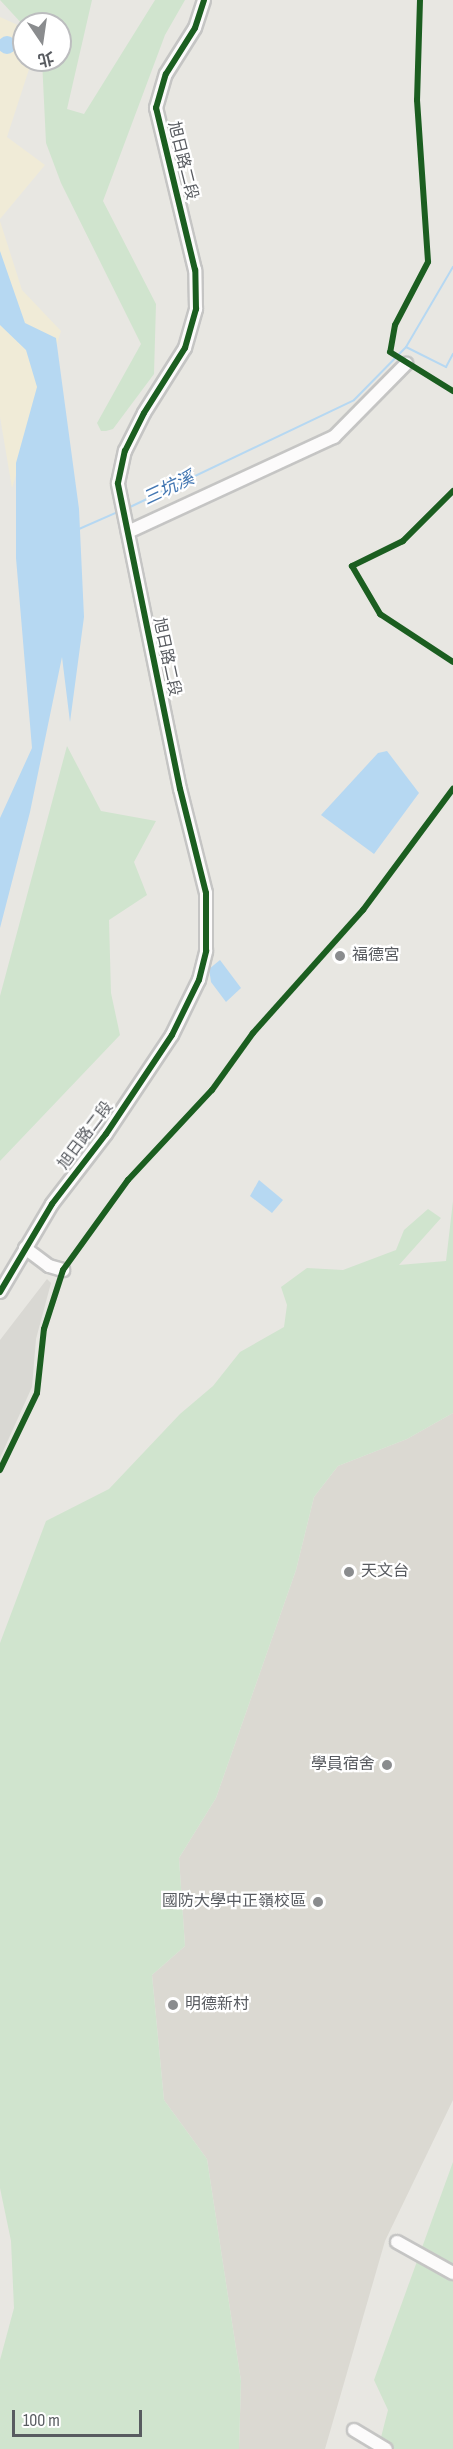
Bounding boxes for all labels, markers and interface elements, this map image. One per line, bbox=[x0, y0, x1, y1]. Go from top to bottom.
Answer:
north arrow bbox=[12, 12, 72, 72]
text: 北 bbox=[36, 47, 56, 69]
street label: 旭日路二段 bbox=[163, 120, 201, 202]
water label: 三坑溪 bbox=[140, 468, 198, 510]
street label: 旭日路二段 bbox=[148, 616, 184, 698]
place label: 福德宮 bbox=[352, 946, 400, 966]
marker: 福德宮 bbox=[333, 949, 347, 963]
street label: 旭日路二段 bbox=[54, 1098, 118, 1174]
place label: 天文台 bbox=[361, 1562, 409, 1582]
marker: 天文台 bbox=[342, 1565, 356, 1579]
place label: 學員宿舍 bbox=[311, 1755, 375, 1775]
marker: 學員宿舍 bbox=[380, 1758, 394, 1772]
place label: 國防大學中正嶺校區 bbox=[162, 1892, 306, 1912]
marker: 國防大學中正嶺校區 bbox=[311, 1895, 325, 1909]
place label: 明德新村 bbox=[185, 1995, 249, 2015]
marker: 明德新村 bbox=[166, 1998, 180, 2012]
scale bar bbox=[15, 2398, 146, 2436]
text: 100 m bbox=[23, 2410, 60, 2431]

